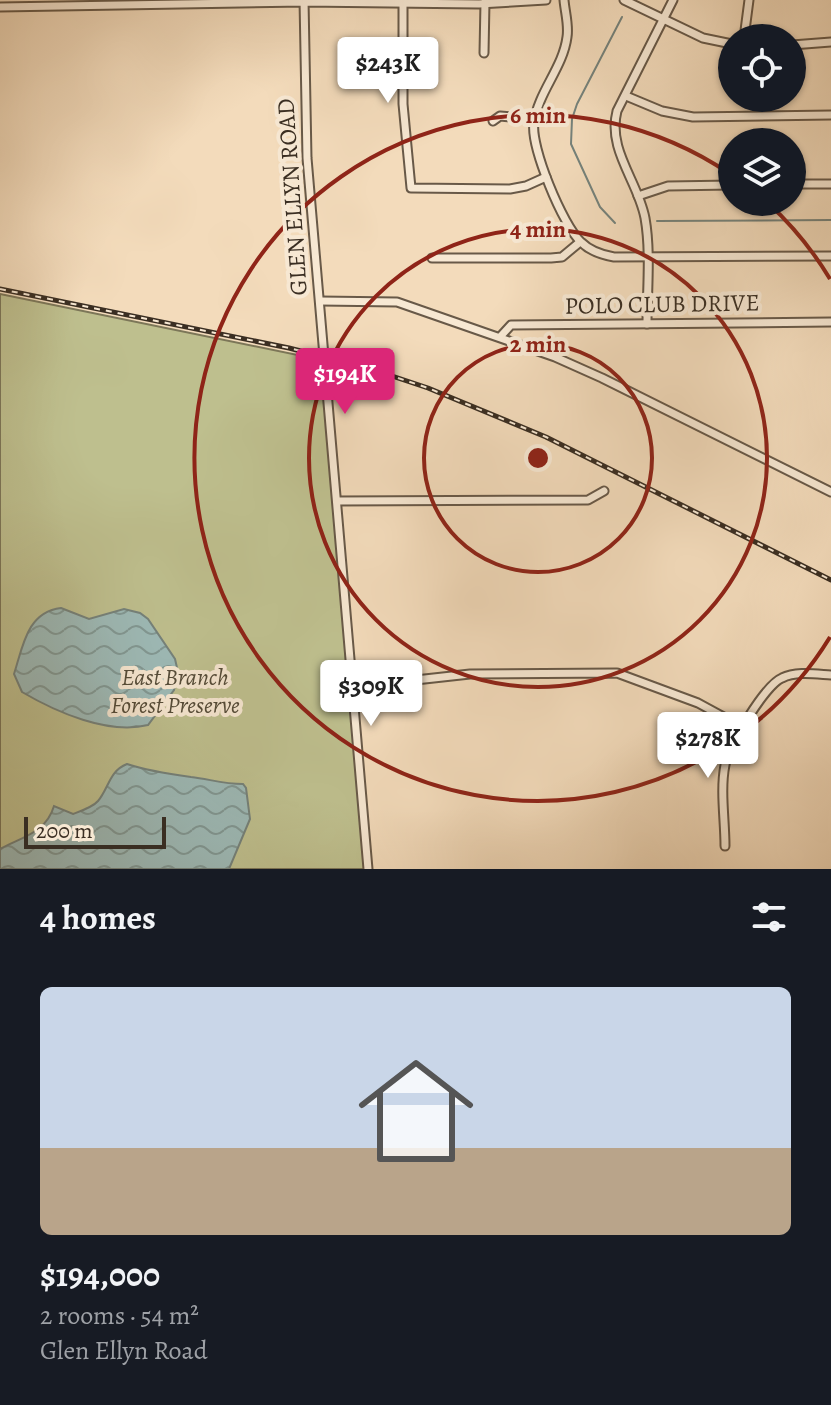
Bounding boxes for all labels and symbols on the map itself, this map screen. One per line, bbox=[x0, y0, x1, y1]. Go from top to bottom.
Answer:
pin: $243K bbox=[332, 37, 444, 105]
street label: GLEN ELLYN ROAD bbox=[269, 97, 315, 297]
text: 6 min bbox=[510, 99, 567, 131]
text: 4 min bbox=[510, 213, 567, 245]
street label: POLO CLUB DRIVE bbox=[564, 286, 760, 322]
text: 2 min bbox=[510, 328, 567, 360]
pin: $194K bbox=[289, 348, 401, 416]
centre of rings bbox=[524, 444, 552, 472]
pin: $309K bbox=[315, 660, 427, 728]
park label: East Branch Forest Preserve bbox=[110, 661, 240, 721]
pin: $278K bbox=[652, 712, 764, 780]
scale bar bbox=[24, 813, 166, 849]

